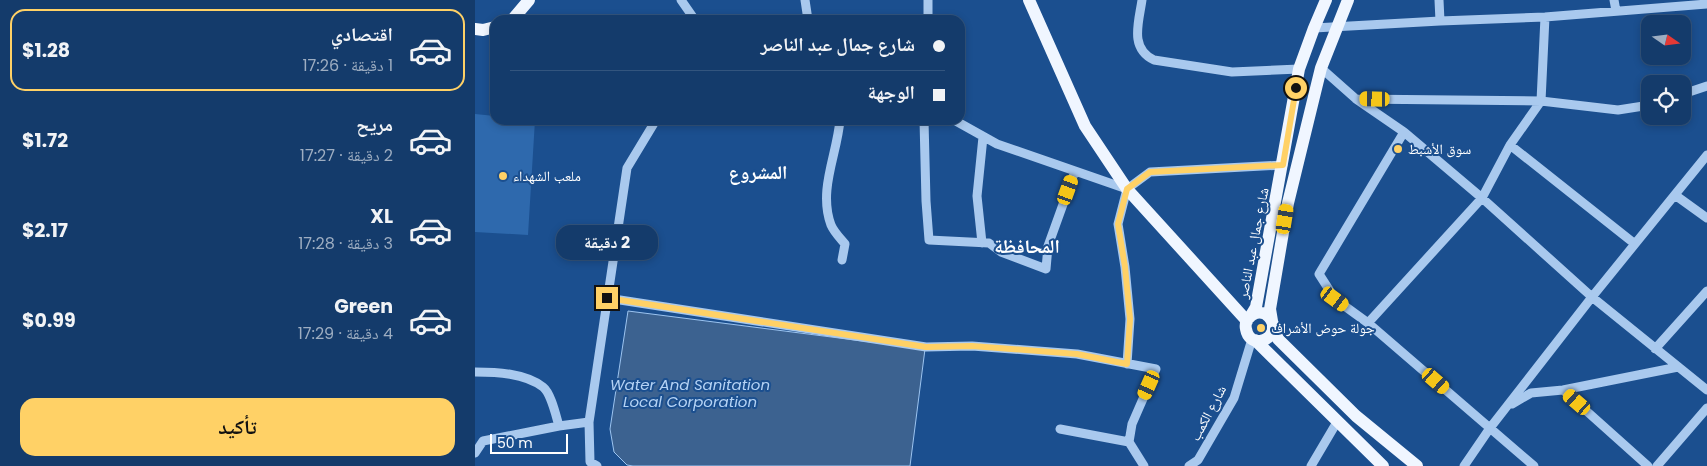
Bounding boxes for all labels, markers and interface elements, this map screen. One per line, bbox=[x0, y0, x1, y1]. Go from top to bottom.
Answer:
north arrow bbox=[1641, 15, 1691, 65]
map controls bbox=[1641, 15, 1691, 125]
text: اقتصادي bbox=[331, 21, 393, 48]
icon: car bbox=[408, 28, 453, 73]
text: شارع جمال عبد الناصر bbox=[760, 31, 915, 58]
text: $1.28 bbox=[22, 37, 70, 64]
text: 1 دقيقة · 17:26 bbox=[303, 54, 393, 77]
button: locate bbox=[1641, 75, 1691, 125]
route start bbox=[1285, 77, 1307, 99]
text: الوجهة bbox=[867, 79, 915, 106]
car bbox=[1359, 91, 1390, 107]
text: مريح bbox=[356, 111, 393, 138]
icon: car bbox=[408, 118, 453, 163]
text: $1.72 bbox=[22, 127, 68, 154]
place label: سوق الأشبط bbox=[1408, 139, 1471, 159]
marker: سوق الأشبط bbox=[1392, 143, 1404, 155]
text: 2 دقيقة · 17:27 bbox=[300, 144, 393, 167]
district label: المشروع bbox=[728, 159, 788, 186]
place label: ملعب الشهداء bbox=[513, 166, 581, 186]
marker: ملعب الشهداء bbox=[497, 170, 509, 182]
car bbox=[1055, 173, 1080, 207]
street label: شارع جمال عبد الناصر bbox=[1232, 186, 1274, 301]
text: XL bbox=[370, 203, 393, 230]
car bbox=[1275, 203, 1294, 235]
icon: car bbox=[408, 208, 453, 253]
text: $2.17 bbox=[22, 217, 68, 244]
callout: 2 دقيقة bbox=[556, 226, 658, 260]
text: 2 دقيقة bbox=[584, 231, 630, 254]
text: 3 دقيقة · 17:28 bbox=[298, 232, 393, 255]
district label: المحافظة bbox=[994, 233, 1060, 260]
car bbox=[1318, 284, 1351, 314]
route end bbox=[596, 287, 618, 309]
text: Green bbox=[334, 293, 393, 320]
icon: car bbox=[408, 298, 453, 343]
text: $0.99 bbox=[22, 307, 76, 334]
place label: جولة حوض الأشراف bbox=[1271, 318, 1375, 338]
text: 4 دقيقة · 17:29 bbox=[298, 322, 393, 345]
marker: جولة حوض الأشراف bbox=[1255, 322, 1267, 334]
car bbox=[1419, 365, 1452, 397]
car bbox=[1136, 368, 1161, 402]
water label: Water And Sanitation Local Corporation bbox=[610, 374, 770, 412]
street label: شارع الكمب bbox=[1185, 382, 1231, 444]
car bbox=[1560, 386, 1593, 418]
button: تأكيد bbox=[20, 398, 455, 456]
scale bar bbox=[490, 431, 567, 454]
text: 50 m bbox=[497, 433, 533, 453]

